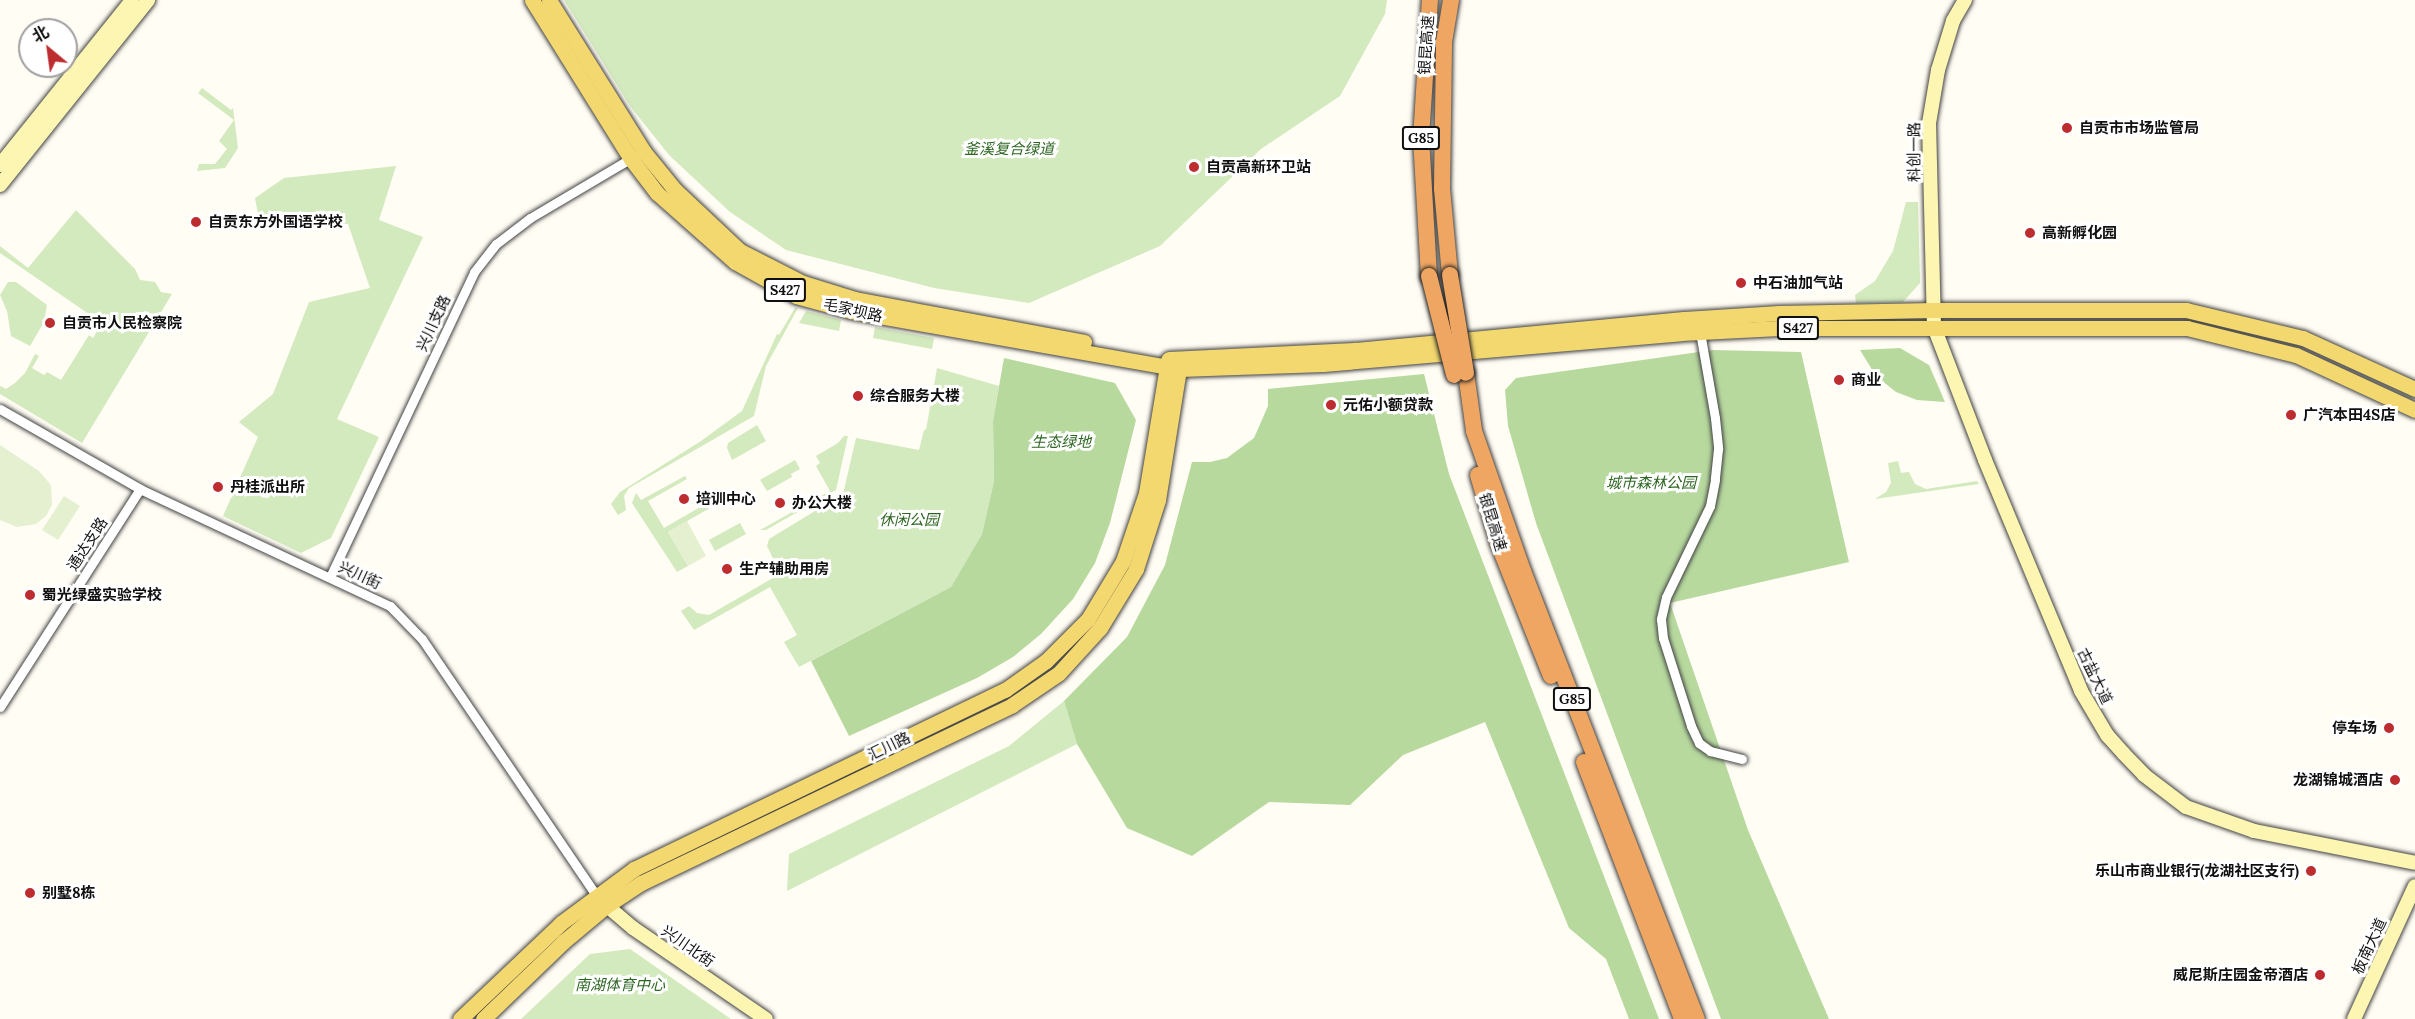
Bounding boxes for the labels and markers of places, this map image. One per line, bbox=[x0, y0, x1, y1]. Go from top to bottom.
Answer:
place label: 自贡市市场监管局 bbox=[2079, 119, 2199, 137]
marker: 自贡市市场监管局 bbox=[2060, 121, 2074, 135]
place label: 自贡高新环卫站 bbox=[1206, 158, 1311, 176]
marker: 自贡高新环卫站 bbox=[1187, 160, 1201, 174]
place label: 自贡东方外国语学校 bbox=[208, 213, 343, 231]
marker: 自贡东方外国语学校 bbox=[189, 215, 203, 229]
place label: 高新孵化园 bbox=[2042, 224, 2117, 242]
marker: 高新孵化园 bbox=[2023, 226, 2037, 240]
place label: 中石油加气站 bbox=[1753, 274, 1843, 292]
marker: 中石油加气站 bbox=[1734, 276, 1748, 290]
place label: 自贡市人民检察院 bbox=[62, 314, 182, 332]
marker: 自贡市人民检察院 bbox=[43, 316, 57, 330]
place label: 商业 bbox=[1851, 371, 1881, 389]
marker: 商业 bbox=[1832, 373, 1846, 387]
place label: 综合服务大楼 bbox=[870, 387, 960, 405]
marker: 综合服务大楼 bbox=[851, 389, 865, 403]
place label: 元佑小额贷款 bbox=[1343, 396, 1433, 414]
marker: 元佑小额贷款 bbox=[1324, 398, 1338, 412]
place label: 广汽本田4S店 bbox=[2303, 406, 2395, 424]
marker: 广汽本田4S店 bbox=[2284, 408, 2298, 422]
place label: 丹桂派出所 bbox=[230, 478, 305, 496]
marker: 丹桂派出所 bbox=[211, 480, 225, 494]
place label: 培训中心 bbox=[696, 490, 756, 508]
marker: 培训中心 bbox=[677, 492, 691, 506]
place label: 办公大楼 bbox=[792, 494, 852, 512]
marker: 办公大楼 bbox=[773, 496, 787, 510]
place label: 生产辅助用房 bbox=[739, 560, 829, 578]
marker: 生产辅助用房 bbox=[720, 562, 734, 576]
place label: 蜀光绿盛实验学校 bbox=[42, 586, 162, 604]
marker: 蜀光绿盛实验学校 bbox=[23, 588, 37, 602]
place label: 停车场 bbox=[2332, 719, 2377, 737]
marker: 停车场 bbox=[2382, 721, 2396, 735]
place label: 龙湖锦城酒店 bbox=[2293, 771, 2383, 789]
marker: 龙湖锦城酒店 bbox=[2388, 773, 2402, 787]
place label: 乐山市商业银行(龙湖社区支行) bbox=[2095, 862, 2299, 880]
marker: 乐山市商业银行(龙湖社区支行) bbox=[2304, 864, 2318, 878]
place label: 别墅8栋 bbox=[42, 884, 96, 902]
marker: 别墅8栋 bbox=[23, 886, 37, 900]
place label: 威尼斯庄园金帝酒店 bbox=[2173, 966, 2308, 984]
marker: 威尼斯庄园金帝酒店 bbox=[2313, 968, 2327, 982]

